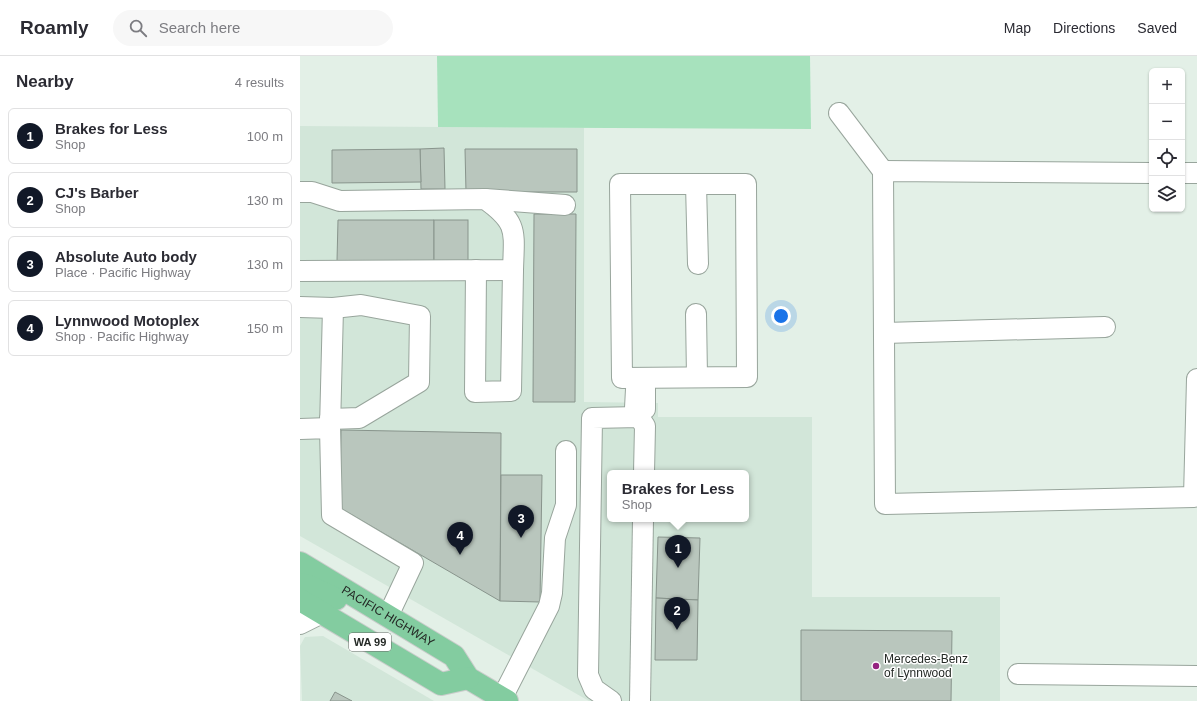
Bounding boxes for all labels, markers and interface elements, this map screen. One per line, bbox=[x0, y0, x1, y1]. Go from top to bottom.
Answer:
search box bbox=[113, 10, 393, 46]
text: Roamly bbox=[20, 17, 89, 38]
icon: search bbox=[127, 17, 149, 39]
text: Search here bbox=[159, 19, 240, 36]
text: Map bbox=[1004, 20, 1031, 36]
text: Directions bbox=[1053, 20, 1115, 36]
text: Saved bbox=[1137, 20, 1177, 36]
map controls bbox=[1149, 68, 1185, 212]
button: + bbox=[1149, 68, 1185, 104]
text: Nearby bbox=[16, 72, 74, 91]
text: 4 results bbox=[235, 75, 284, 90]
button: − bbox=[1149, 104, 1185, 140]
text: Brakes for Less bbox=[55, 120, 168, 137]
text: 1 bbox=[26, 129, 34, 144]
text: 100 m bbox=[247, 129, 283, 144]
text: Shop bbox=[55, 137, 85, 152]
button: locate bbox=[1149, 140, 1185, 176]
button: layers bbox=[1149, 176, 1185, 212]
text: CJ's Barber bbox=[55, 184, 139, 201]
text: 2 bbox=[26, 193, 34, 208]
text: 130 m bbox=[247, 193, 283, 208]
text: Shop bbox=[55, 201, 85, 216]
text: Absolute Auto body bbox=[55, 248, 197, 265]
text: 3 bbox=[26, 257, 34, 272]
text: 130 m bbox=[247, 257, 283, 272]
text: Place · Pacific Highway bbox=[55, 265, 191, 280]
your location bbox=[771, 306, 791, 326]
text: Lynnwood Motoplex bbox=[55, 312, 199, 329]
text: 4 bbox=[26, 321, 34, 336]
text: 150 m bbox=[247, 321, 283, 336]
text: Shop · Pacific Highway bbox=[55, 329, 189, 344]
popup bbox=[607, 470, 749, 522]
text: Brakes for Less bbox=[622, 480, 734, 497]
text: Shop bbox=[622, 497, 652, 512]
pin: 3 bbox=[508, 505, 534, 538]
pin: 4 bbox=[447, 522, 473, 555]
pin: 1 bbox=[665, 535, 691, 568]
street label: PACIFIC HIGHWAY bbox=[339, 583, 437, 650]
pin: 2 bbox=[664, 597, 690, 630]
road number: WA 99 bbox=[349, 633, 391, 651]
place label: Mercedes-Benz of Lynnwood bbox=[884, 652, 968, 680]
marker: Mercedes-Benz of Lynnwood bbox=[871, 661, 881, 671]

